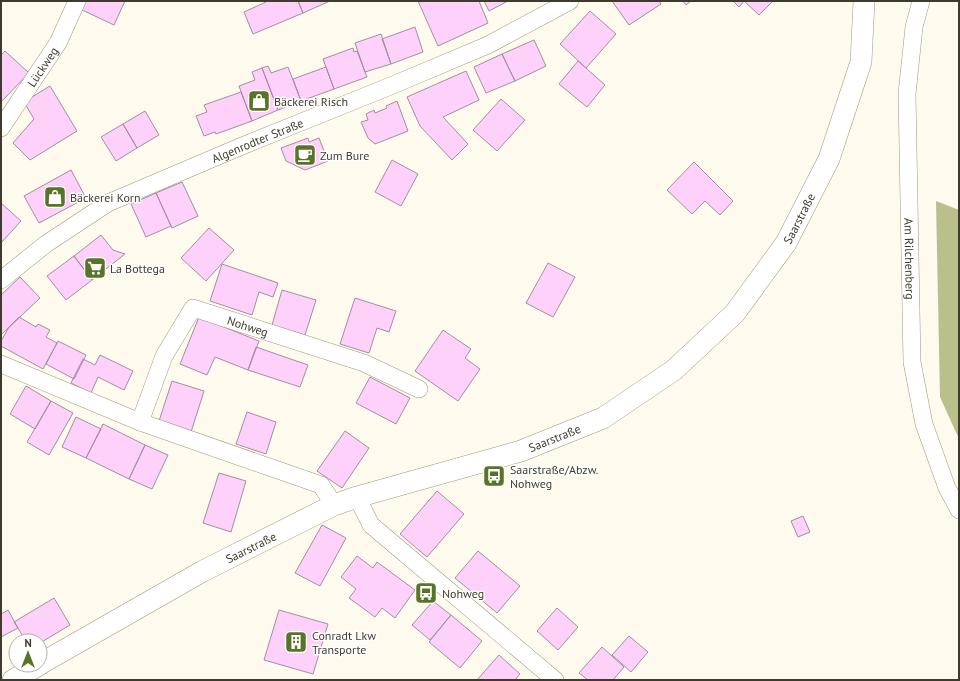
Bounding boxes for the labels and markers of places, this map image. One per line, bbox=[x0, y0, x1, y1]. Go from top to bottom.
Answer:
shop icon: Bäckerei Risch bbox=[246, 88, 272, 114]
place label: Bäckerei Risch bbox=[274, 94, 348, 109]
cafe icon: Zum Bure bbox=[292, 142, 318, 168]
place label: Zum Bure bbox=[320, 148, 369, 163]
shop icon: Bäckerei Korn bbox=[42, 184, 68, 210]
place label: Bäckerei Korn bbox=[70, 190, 141, 205]
supermarket icon: La Bottega bbox=[82, 255, 108, 281]
place label: La Bottega bbox=[110, 261, 165, 276]
place label: Saarstraße/Abzw. Nohweg bbox=[510, 462, 598, 491]
bus stop icon: Saarstraße/Abzw. Nohweg bbox=[481, 463, 507, 489]
bus stop icon: Nohweg bbox=[413, 580, 439, 606]
place label: Nohweg bbox=[442, 586, 484, 601]
place label: Conradt Lkw Transporte bbox=[312, 628, 376, 657]
building icon: Conradt Lkw Transporte bbox=[283, 629, 309, 655]

